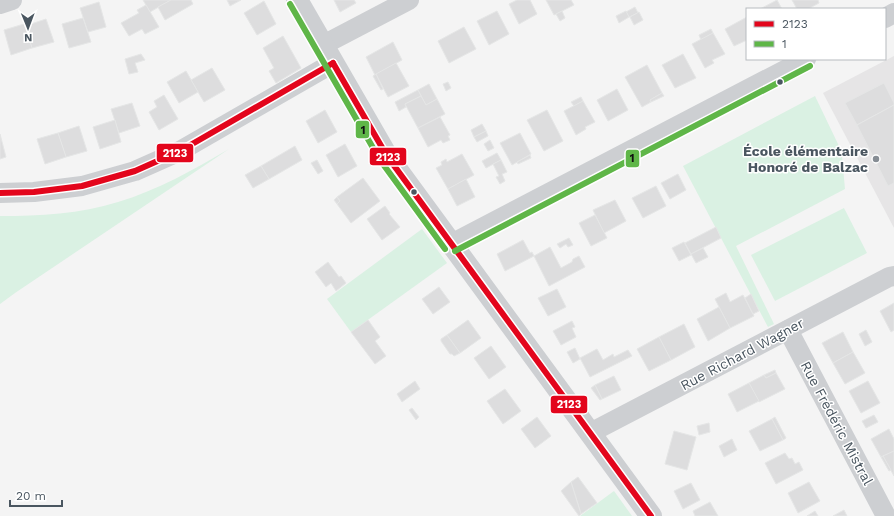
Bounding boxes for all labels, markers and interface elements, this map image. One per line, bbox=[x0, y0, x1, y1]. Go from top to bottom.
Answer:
north arrow bbox=[8, 8, 48, 48]
legend bbox=[746, 8, 886, 60]
text: 2123 bbox=[782, 17, 808, 31]
text: N bbox=[24, 31, 32, 44]
text: 1 bbox=[782, 37, 787, 51]
unlabelled marker bbox=[775, 77, 785, 87]
line badge: 1 bbox=[355, 120, 370, 139]
text: 1 bbox=[361, 124, 365, 137]
line badge: 2123 bbox=[156, 143, 194, 163]
place label: École élémentaire Honoré de Balzac bbox=[743, 143, 868, 175]
text: 2123 bbox=[163, 147, 188, 160]
line badge: 2123 bbox=[369, 147, 407, 166]
line badge: 1 bbox=[625, 149, 640, 168]
text: 2123 bbox=[376, 151, 401, 164]
text: 1 bbox=[630, 152, 634, 165]
marker: École élémentaire Honoré de Balzac bbox=[871, 154, 881, 164]
unlabelled marker bbox=[409, 187, 419, 197]
street label: Rue Richard Wagner bbox=[678, 315, 807, 393]
street label: Rue Frédéric Mistral bbox=[798, 358, 877, 488]
line badge: 2123 bbox=[550, 395, 588, 414]
text: 2123 bbox=[557, 398, 582, 411]
scale bar bbox=[10, 482, 62, 508]
text: 20 m bbox=[16, 489, 46, 503]

